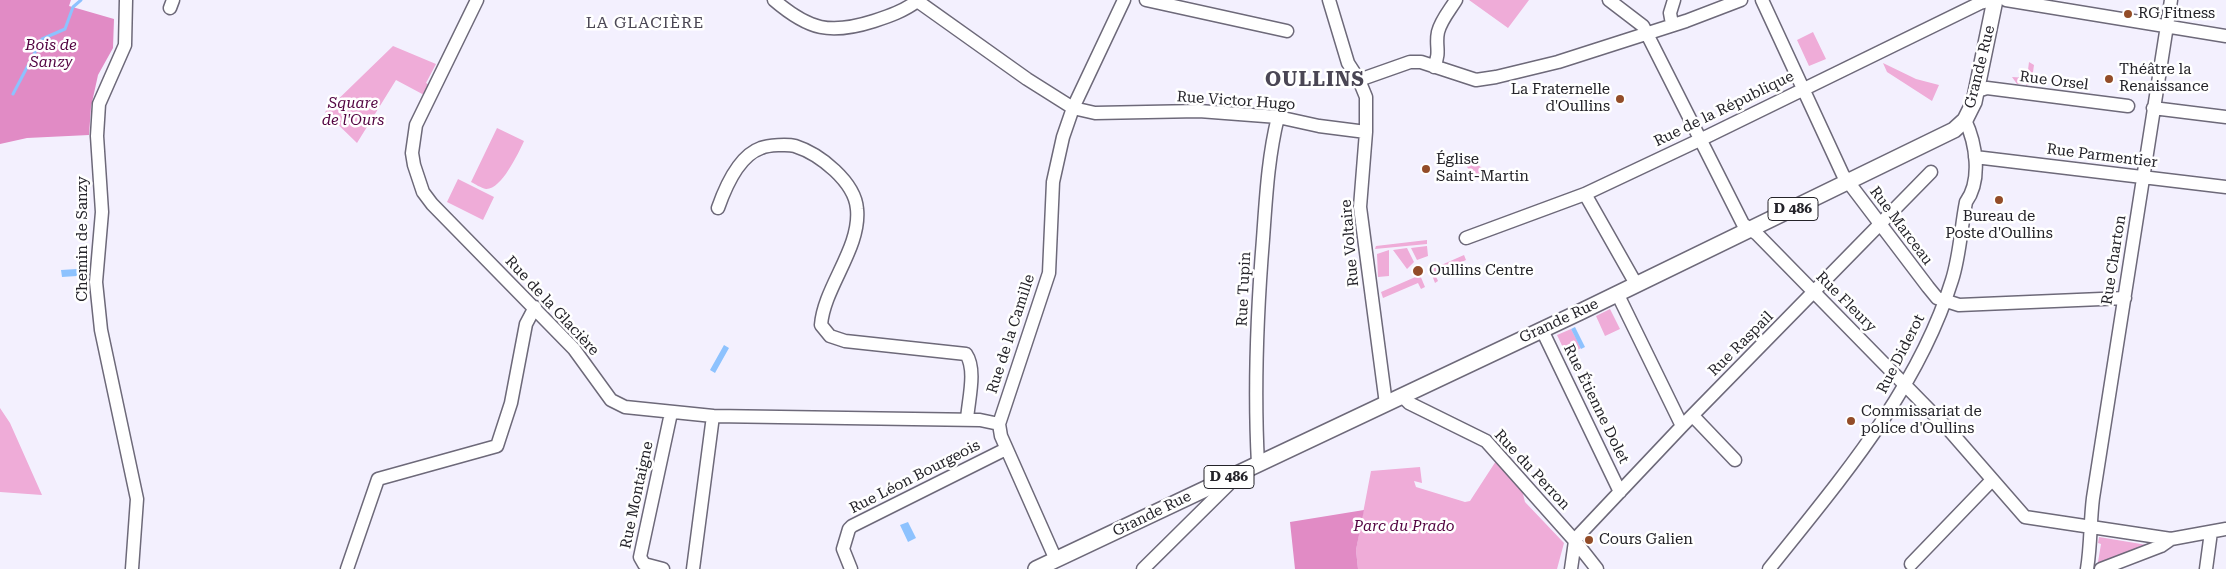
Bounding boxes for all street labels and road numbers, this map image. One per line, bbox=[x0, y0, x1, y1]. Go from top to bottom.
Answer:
street label: Grande Rue bbox=[1961, 24, 1999, 110]
street label: Rue de la République bbox=[1651, 67, 1797, 151]
street label: Rue Orsel bbox=[2018, 68, 2090, 94]
street label: Rue Victor Hugo bbox=[1176, 88, 1296, 114]
street label: Rue Parmentier bbox=[2046, 140, 2158, 172]
street label: Chemin de Sanzy bbox=[74, 176, 92, 302]
street label: Rue Marceau bbox=[1866, 183, 1936, 269]
road number: D 486 bbox=[1768, 198, 1818, 220]
street label: Rue Voltaire bbox=[1337, 199, 1363, 287]
street label: Rue Charton bbox=[2098, 214, 2130, 306]
street label: Rue Tupin bbox=[1233, 251, 1255, 327]
street label: Rue de la Glacière bbox=[501, 252, 603, 360]
street label: Rue Fleury bbox=[1812, 268, 1880, 336]
street label: Rue de la Camille bbox=[983, 272, 1039, 396]
street label: Grande Rue bbox=[1517, 295, 1601, 347]
street label: Rue Raspail bbox=[1705, 308, 1777, 380]
street label: Rue Diderot bbox=[1873, 311, 1929, 397]
street label: Rue Étienne Dolet bbox=[1559, 341, 1633, 467]
street label: Rue du Perron bbox=[1490, 426, 1574, 514]
street label: Rue Léon Bourgeois bbox=[847, 436, 983, 518]
street label: Rue Montaigne bbox=[617, 440, 657, 550]
road number: D 486 bbox=[1204, 466, 1254, 488]
street label: Grande Rue bbox=[1110, 487, 1194, 541]

